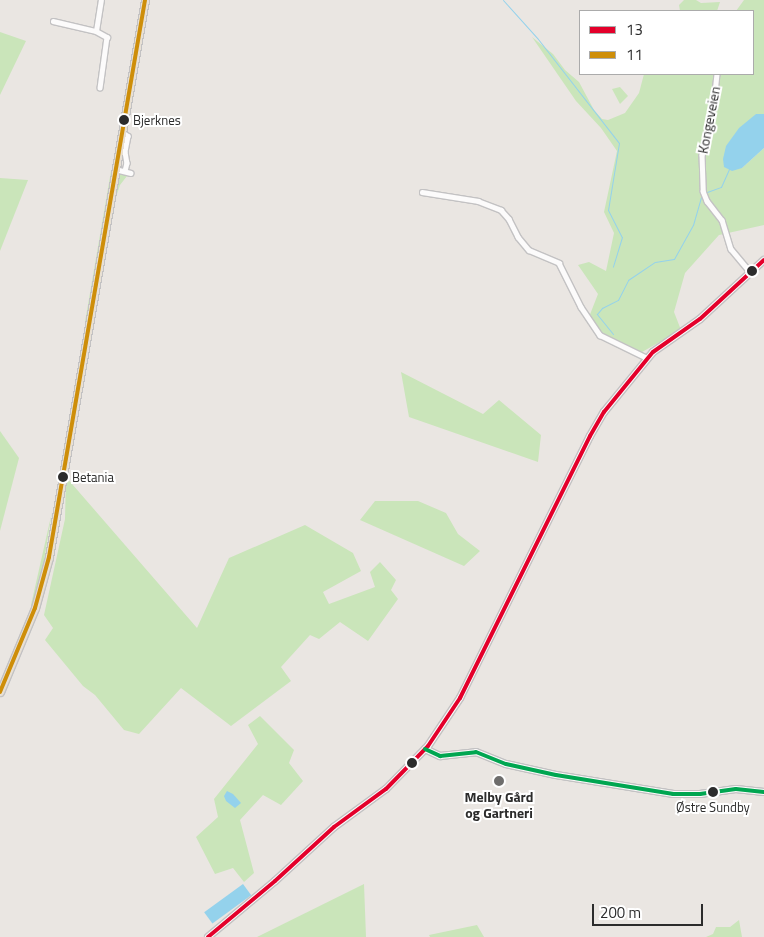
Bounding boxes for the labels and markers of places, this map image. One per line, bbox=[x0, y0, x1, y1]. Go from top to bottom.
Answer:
place label: Bjerknes bbox=[133, 112, 181, 128]
marker: Bjerknes bbox=[119, 115, 129, 125]
unlabelled marker bbox=[747, 266, 757, 276]
place label: Betania bbox=[72, 469, 114, 485]
marker: Betania bbox=[58, 472, 68, 482]
unlabelled marker bbox=[407, 758, 417, 768]
marker: Melby Gård og Gartneri bbox=[493, 775, 505, 787]
marker: Østre Sundby bbox=[708, 787, 718, 797]
place label: Melby Gård og Gartneri bbox=[464, 789, 534, 822]
place label: Østre Sundby bbox=[676, 799, 750, 815]

